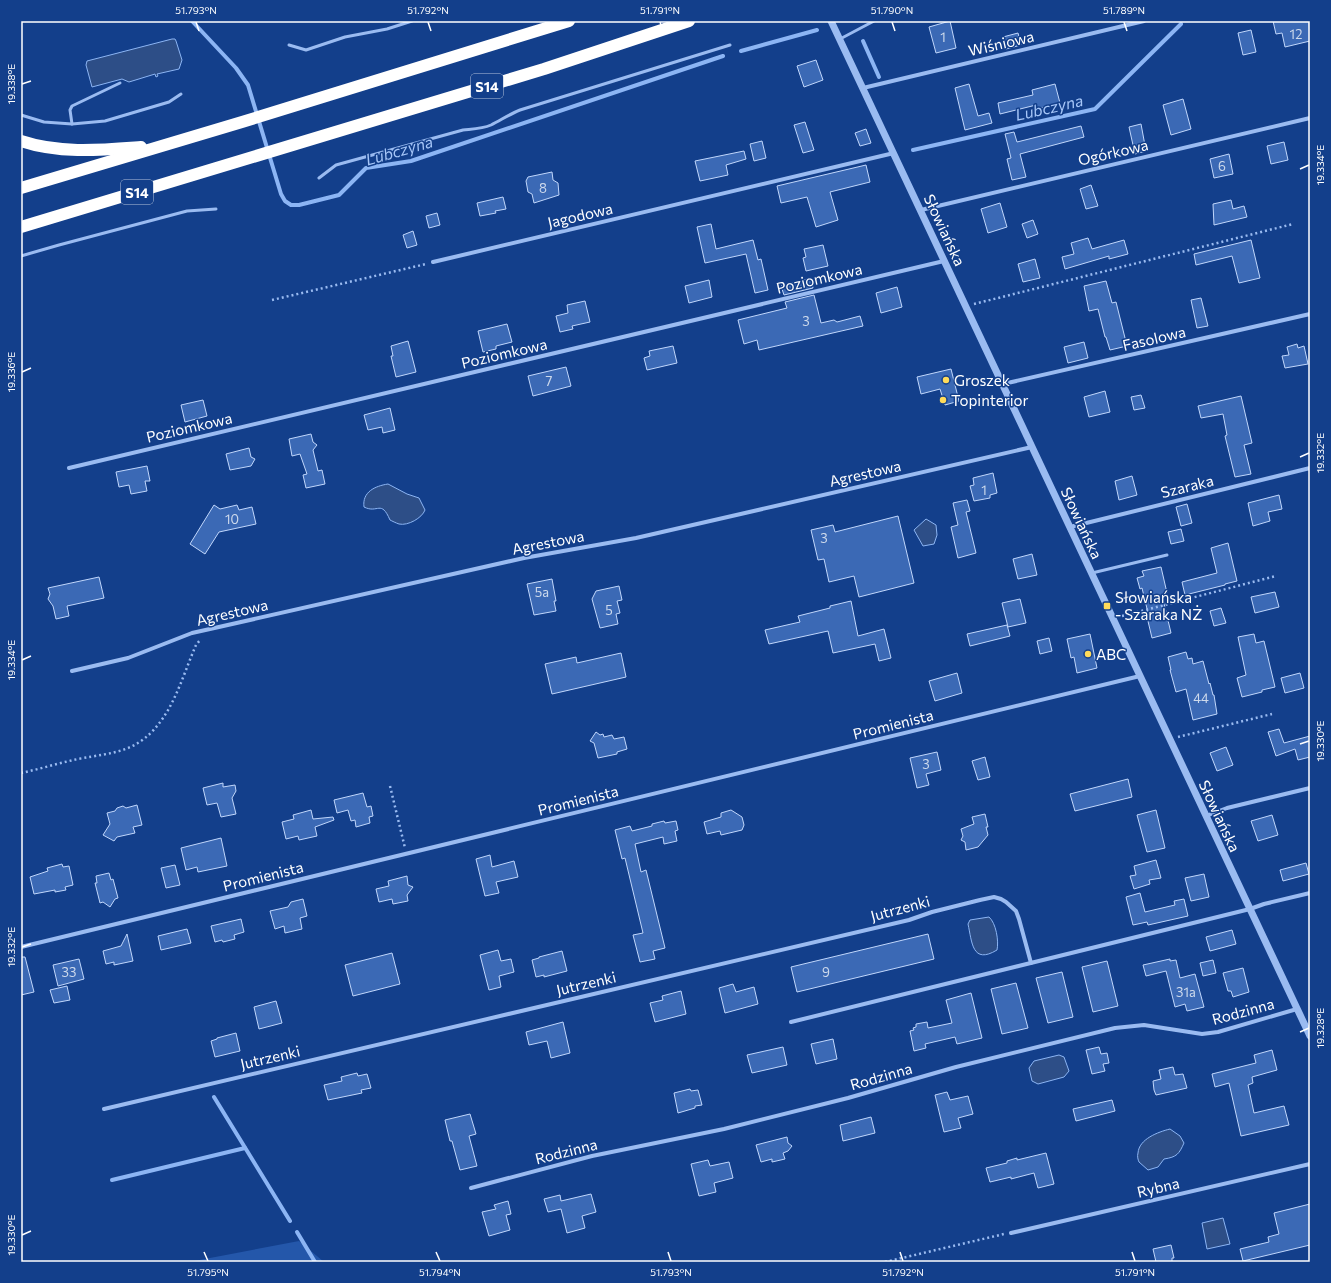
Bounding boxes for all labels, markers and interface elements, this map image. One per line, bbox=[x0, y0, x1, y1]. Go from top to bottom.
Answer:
text: 51.793°N bbox=[175, 4, 217, 16]
text: 51.792°N bbox=[407, 4, 449, 16]
text: 51.791°N bbox=[640, 4, 680, 16]
text: 51.790°N bbox=[871, 4, 913, 16]
text: 51.789°N bbox=[1103, 4, 1145, 16]
house number: 12 bbox=[1290, 26, 1302, 42]
street label: Wiśniowa bbox=[966, 27, 1036, 59]
house number: 1 bbox=[940, 29, 946, 45]
text: 19.338°E bbox=[5, 64, 17, 104]
road number: S14 bbox=[471, 74, 503, 98]
water label: Lubczyna bbox=[1013, 90, 1085, 124]
water label: Lubczyna bbox=[363, 131, 435, 169]
street label: Ogórkowa bbox=[1076, 135, 1150, 169]
text: 19.334°E bbox=[1314, 145, 1326, 185]
house number: 6 bbox=[1218, 158, 1226, 174]
road number: S14 bbox=[121, 180, 153, 204]
house number: 8 bbox=[539, 180, 547, 196]
street label: Słowiańska bbox=[921, 191, 969, 269]
street label: Jagodowa bbox=[546, 199, 614, 231]
street label: Poziomkowa bbox=[774, 259, 864, 297]
house number: 3 bbox=[802, 313, 810, 329]
street label: Fasolowa bbox=[1121, 322, 1187, 354]
street label: Poziomkowa bbox=[459, 334, 549, 372]
text: 19.336°E bbox=[5, 352, 17, 392]
place label: Groszek bbox=[954, 371, 1010, 389]
house number: 7 bbox=[546, 373, 553, 389]
marker: Groszek bbox=[941, 375, 951, 385]
place label: Topinterior bbox=[951, 391, 1029, 409]
marker: Topinterior bbox=[938, 395, 948, 405]
street label: Poziomkowa bbox=[144, 408, 234, 446]
text: 19.332°E bbox=[1314, 433, 1326, 473]
street label: Agrestowa bbox=[827, 456, 903, 490]
street label: Szaraka bbox=[1159, 471, 1215, 501]
house number: 1 bbox=[981, 482, 987, 498]
street label: Słowiańska bbox=[1058, 484, 1106, 562]
house number: 10 bbox=[225, 511, 239, 527]
street label: Agrestowa bbox=[510, 526, 586, 558]
house number: 3 bbox=[820, 530, 828, 546]
house number: 5a bbox=[535, 584, 549, 600]
place label: Słowiańska - Szaraka NŻ bbox=[1115, 588, 1202, 623]
street label: Agrestowa bbox=[194, 595, 270, 629]
marker: Słowiańska - Szaraka NŻ bbox=[1102, 601, 1112, 611]
house number: 5 bbox=[605, 602, 613, 618]
text: 19.334°E bbox=[5, 640, 17, 680]
place label: ABC bbox=[1096, 645, 1126, 663]
marker: ABC bbox=[1083, 649, 1093, 659]
house number: 44 bbox=[1193, 690, 1209, 706]
street label: Promienista bbox=[851, 705, 935, 743]
text: 19.330°E bbox=[1314, 720, 1326, 762]
house number: 3 bbox=[922, 756, 930, 772]
street label: Słowiańska bbox=[1196, 777, 1244, 855]
street label: Promienista bbox=[536, 781, 620, 819]
street label: Promienista bbox=[221, 857, 305, 895]
street label: Jutrzenki bbox=[868, 891, 932, 925]
text: 19.332°E bbox=[5, 927, 17, 967]
house number: 33 bbox=[62, 964, 76, 980]
house number: 9 bbox=[822, 964, 830, 980]
street label: Jutrzenki bbox=[554, 967, 618, 999]
house number: 31a bbox=[1176, 984, 1196, 1000]
street label: Rodzinna bbox=[1210, 994, 1276, 1028]
text: 19.328°E bbox=[1314, 1008, 1326, 1048]
street label: Jutrzenki bbox=[238, 1041, 302, 1073]
street label: Rodzinna bbox=[848, 1059, 914, 1093]
street label: Rodzinna bbox=[533, 1135, 599, 1167]
street label: Rybna bbox=[1135, 1173, 1181, 1201]
text: 19.330°E bbox=[5, 1214, 17, 1256]
text: 51.795°N bbox=[187, 1266, 229, 1278]
text: 51.794°N bbox=[419, 1266, 461, 1278]
text: 51.793°N bbox=[650, 1266, 692, 1278]
text: 51.792°N bbox=[882, 1266, 924, 1278]
text: 51.791°N bbox=[1115, 1266, 1155, 1278]

